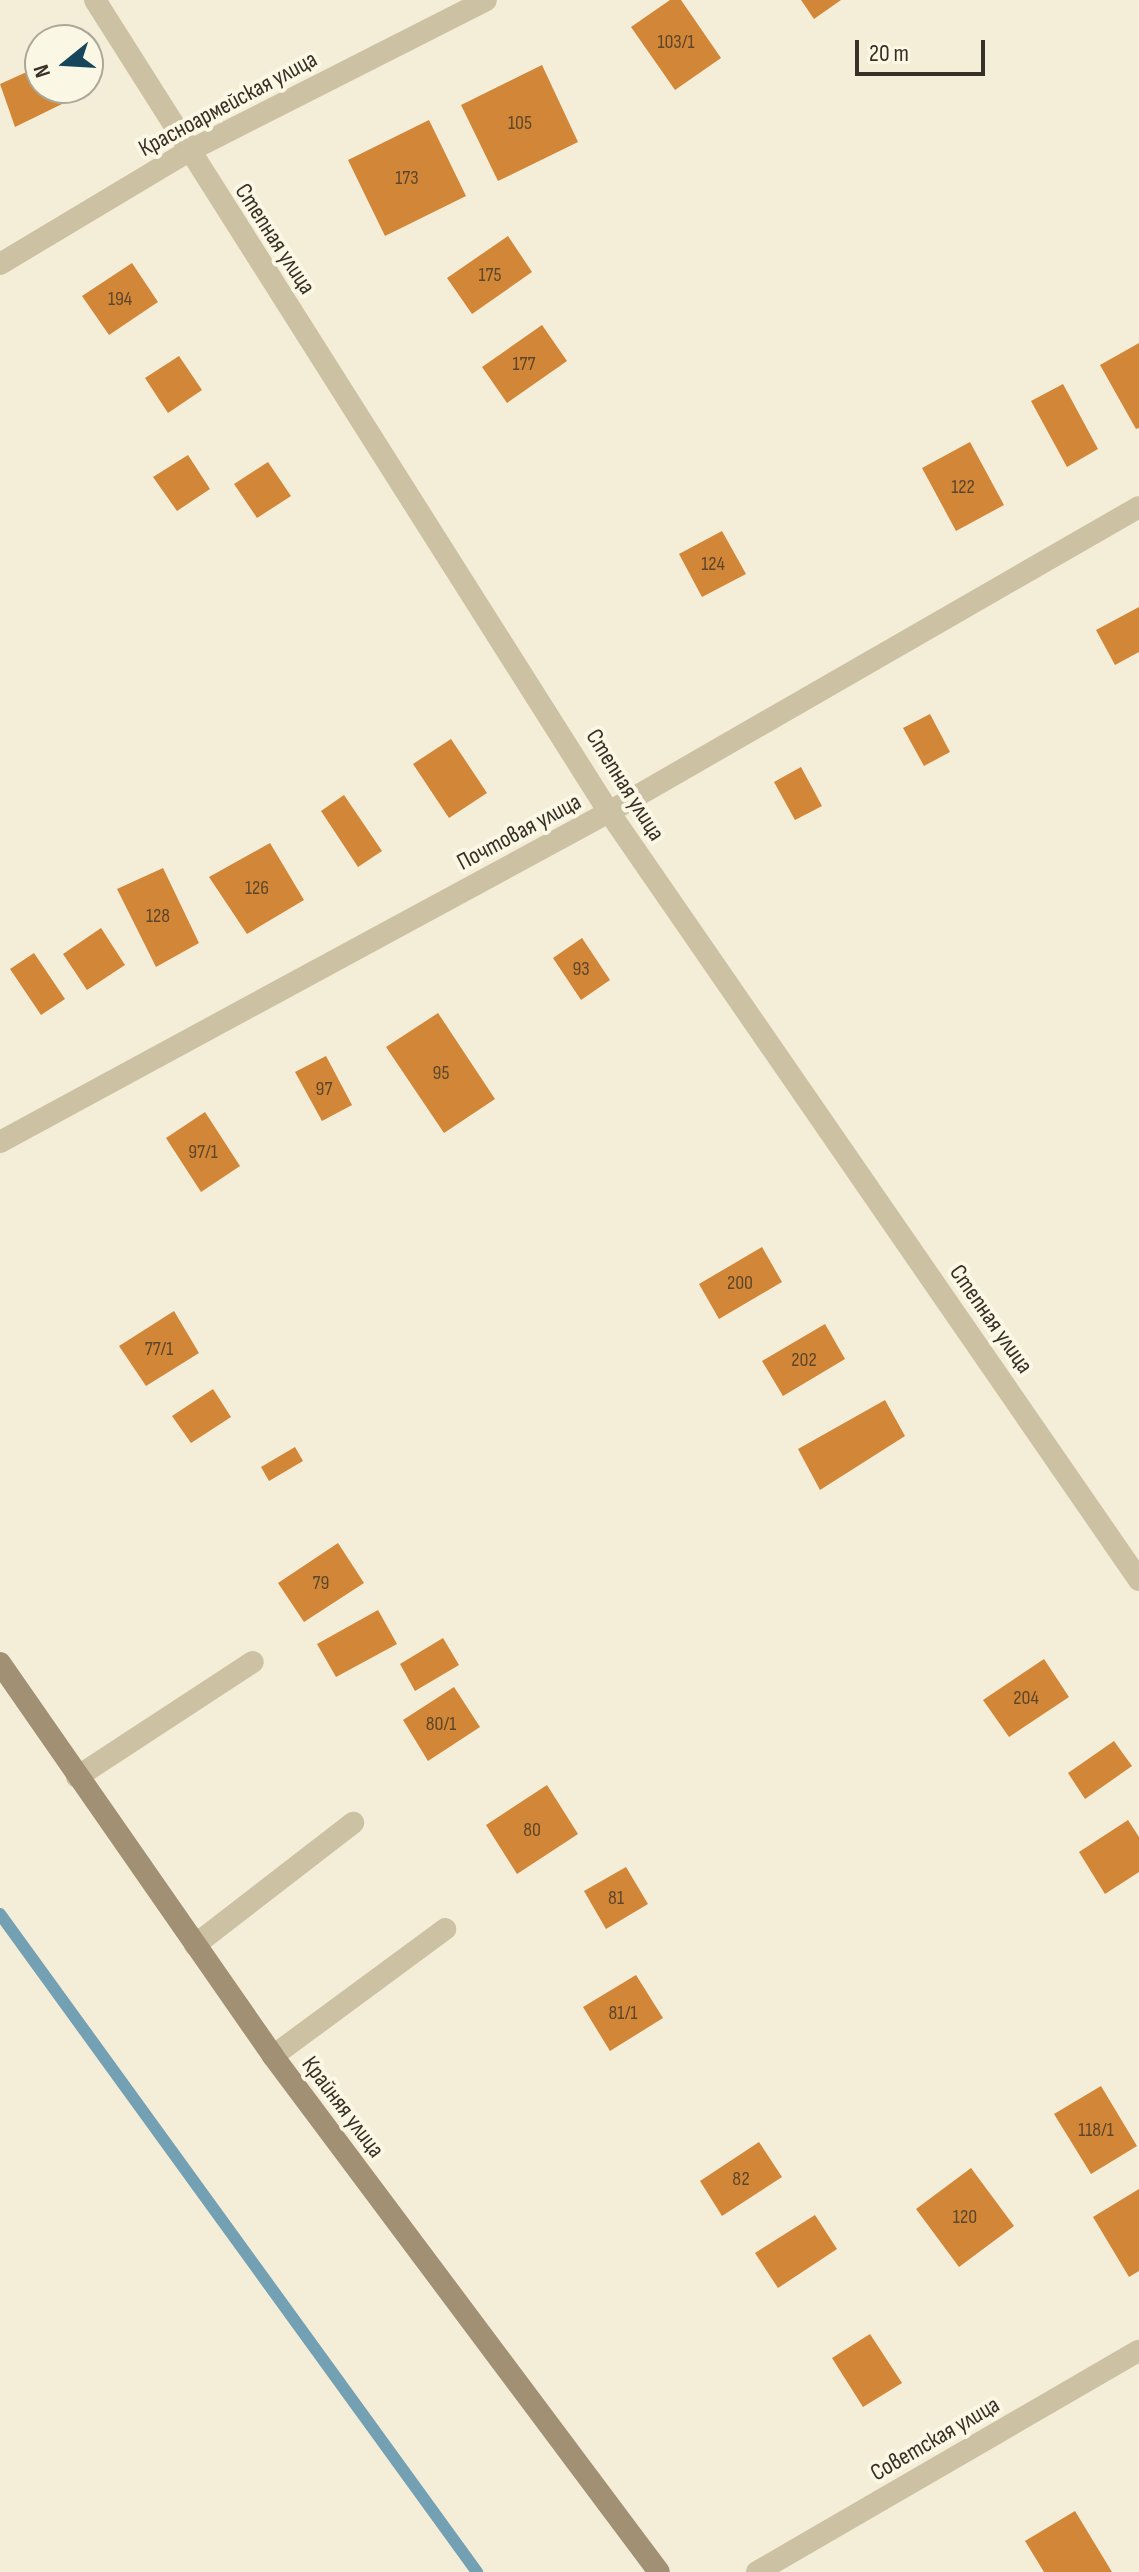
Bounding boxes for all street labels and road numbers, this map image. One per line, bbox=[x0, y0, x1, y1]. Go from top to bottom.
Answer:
street label: Красноармейская улица bbox=[134, 45, 322, 163]
street label: Степная улица bbox=[229, 178, 321, 300]
street label: Степная улица bbox=[579, 724, 671, 846]
street label: Почтовая улица bbox=[452, 787, 586, 877]
street label: Степная улица bbox=[943, 1259, 1039, 1379]
street label: Крайняя улица bbox=[296, 2051, 390, 2163]
street label: Советская улица bbox=[865, 2390, 1005, 2488]

